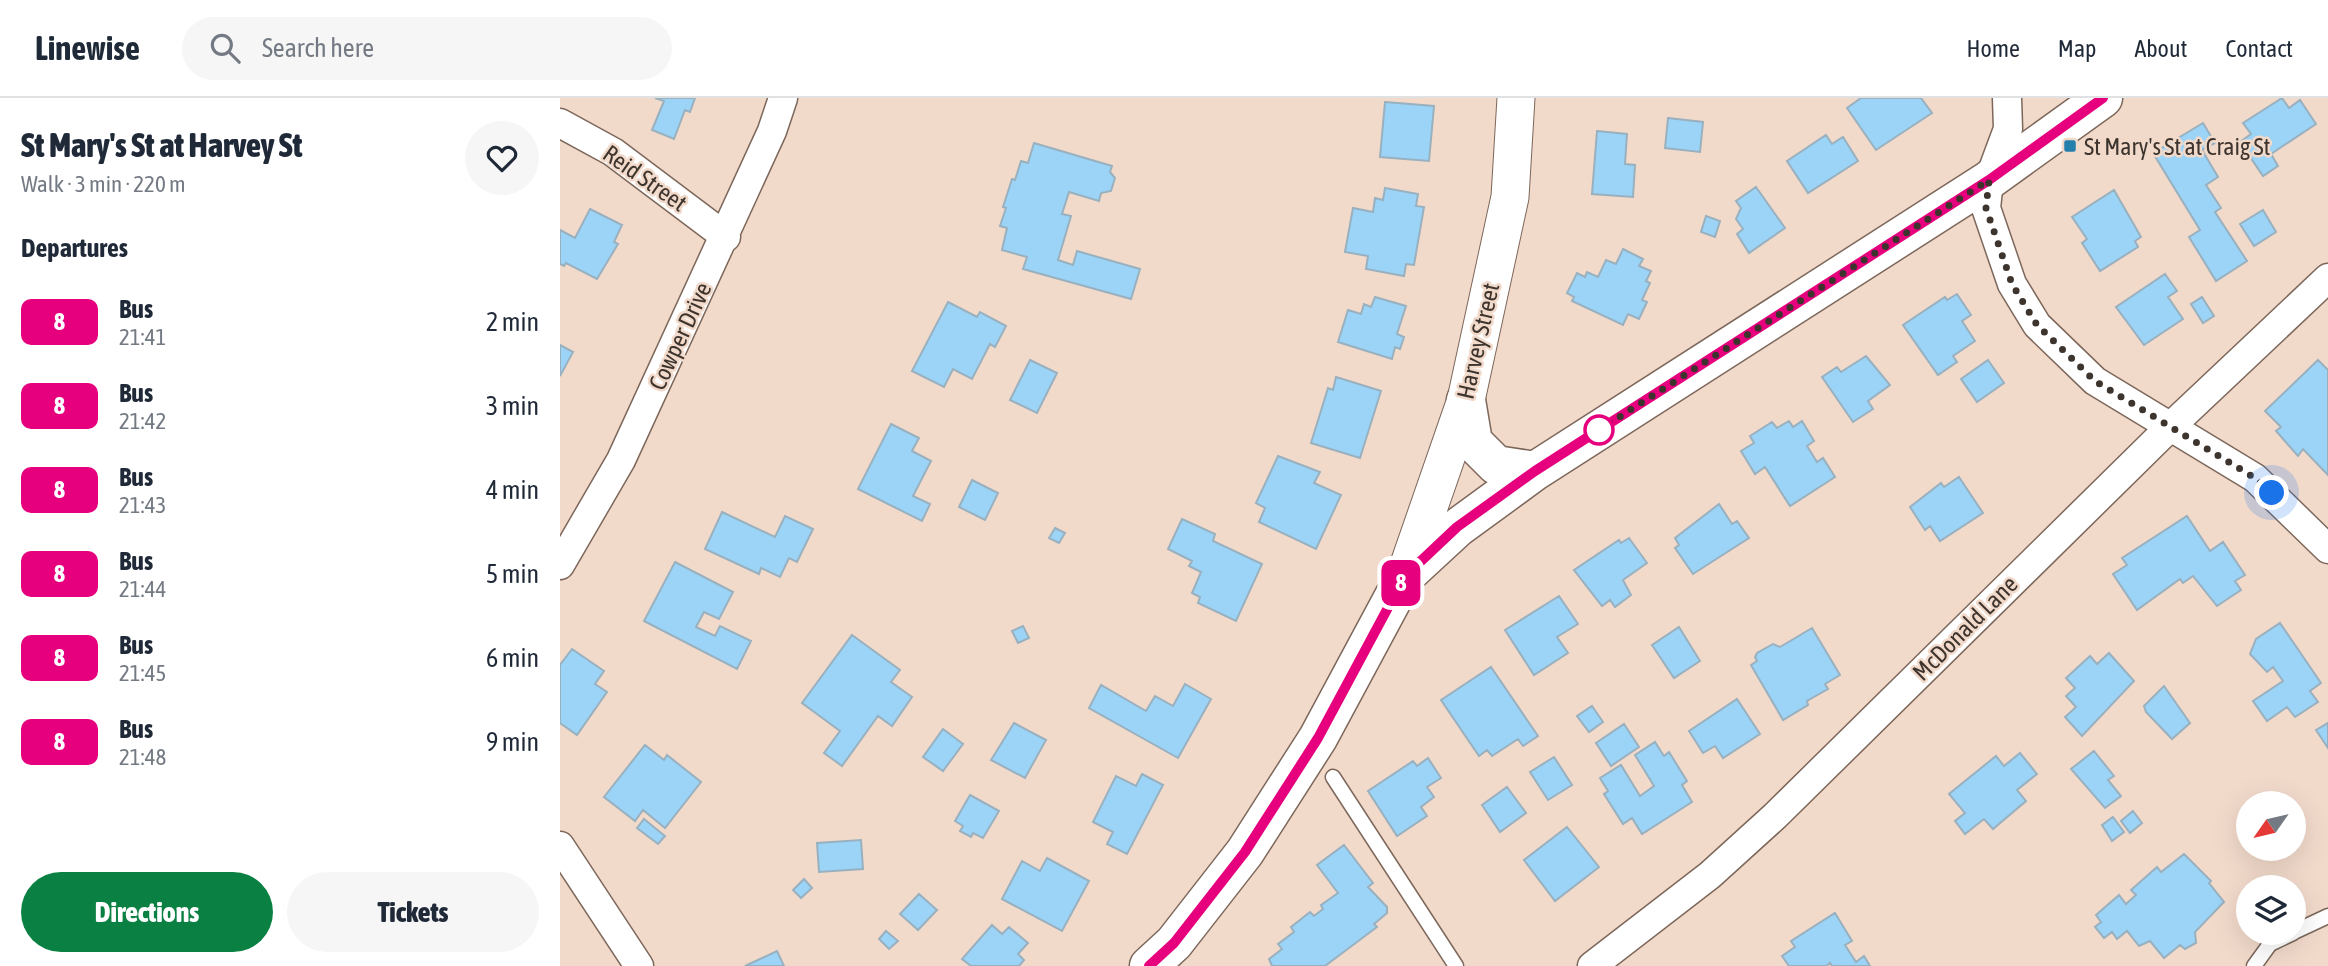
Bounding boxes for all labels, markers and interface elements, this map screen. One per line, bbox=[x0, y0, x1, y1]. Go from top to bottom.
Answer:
search box bbox=[182, 17, 672, 80]
text: Linewise bbox=[35, 29, 140, 67]
icon: search bbox=[206, 29, 244, 67]
text: Search here bbox=[262, 33, 374, 63]
text: Home bbox=[1966, 35, 2020, 62]
text: Map bbox=[2058, 35, 2096, 62]
text: About bbox=[2134, 35, 2187, 62]
text: Contact bbox=[2225, 35, 2293, 62]
button: heart bbox=[465, 121, 539, 195]
text: St Mary's St at Harvey St bbox=[21, 126, 302, 164]
place label: St Mary's St at Craig St bbox=[2084, 133, 2271, 160]
marker: St Mary's St at Craig St bbox=[2062, 138, 2078, 154]
street label: Reid Street bbox=[598, 139, 692, 217]
text: Walk · 3 min · 220 m bbox=[21, 171, 185, 197]
text: Departures bbox=[21, 233, 128, 263]
street label: Cowper Drive bbox=[643, 278, 717, 394]
street label: Harvey Street bbox=[1452, 280, 1504, 402]
text: Bus bbox=[119, 294, 153, 324]
text: 2 min bbox=[486, 307, 539, 337]
text: 8 bbox=[54, 308, 65, 335]
text: 21:41 bbox=[119, 324, 166, 350]
text: Bus bbox=[119, 378, 153, 408]
text: 3 min bbox=[486, 391, 539, 421]
text: 8 bbox=[54, 392, 65, 419]
text: 21:42 bbox=[119, 408, 166, 434]
unlabelled marker bbox=[1584, 415, 1614, 445]
text: Bus bbox=[119, 462, 153, 492]
text: 4 min bbox=[486, 475, 539, 505]
your location bbox=[2254, 475, 2289, 510]
text: 8 bbox=[54, 476, 65, 503]
text: 21:43 bbox=[119, 492, 166, 518]
text: Bus bbox=[119, 546, 153, 576]
text: 5 min bbox=[486, 559, 539, 589]
text: 8 bbox=[54, 560, 65, 587]
line badge: 8 bbox=[1378, 560, 1424, 606]
text: 8 bbox=[1395, 569, 1407, 596]
street label: McDonald Lane bbox=[1907, 570, 2023, 686]
text: 21:44 bbox=[119, 576, 166, 602]
text: Bus bbox=[119, 630, 153, 660]
text: 6 min bbox=[486, 643, 539, 673]
text: 8 bbox=[54, 644, 65, 671]
text: 21:45 bbox=[119, 660, 166, 686]
text: Bus bbox=[119, 714, 153, 744]
text: 9 min bbox=[486, 727, 539, 757]
text: 8 bbox=[54, 728, 65, 755]
text: 21:48 bbox=[119, 744, 166, 770]
north arrow bbox=[2236, 791, 2306, 861]
map controls bbox=[2236, 791, 2306, 945]
button: Directions bbox=[21, 872, 273, 952]
button: Tickets bbox=[287, 872, 539, 952]
button: layers bbox=[2236, 875, 2306, 945]

